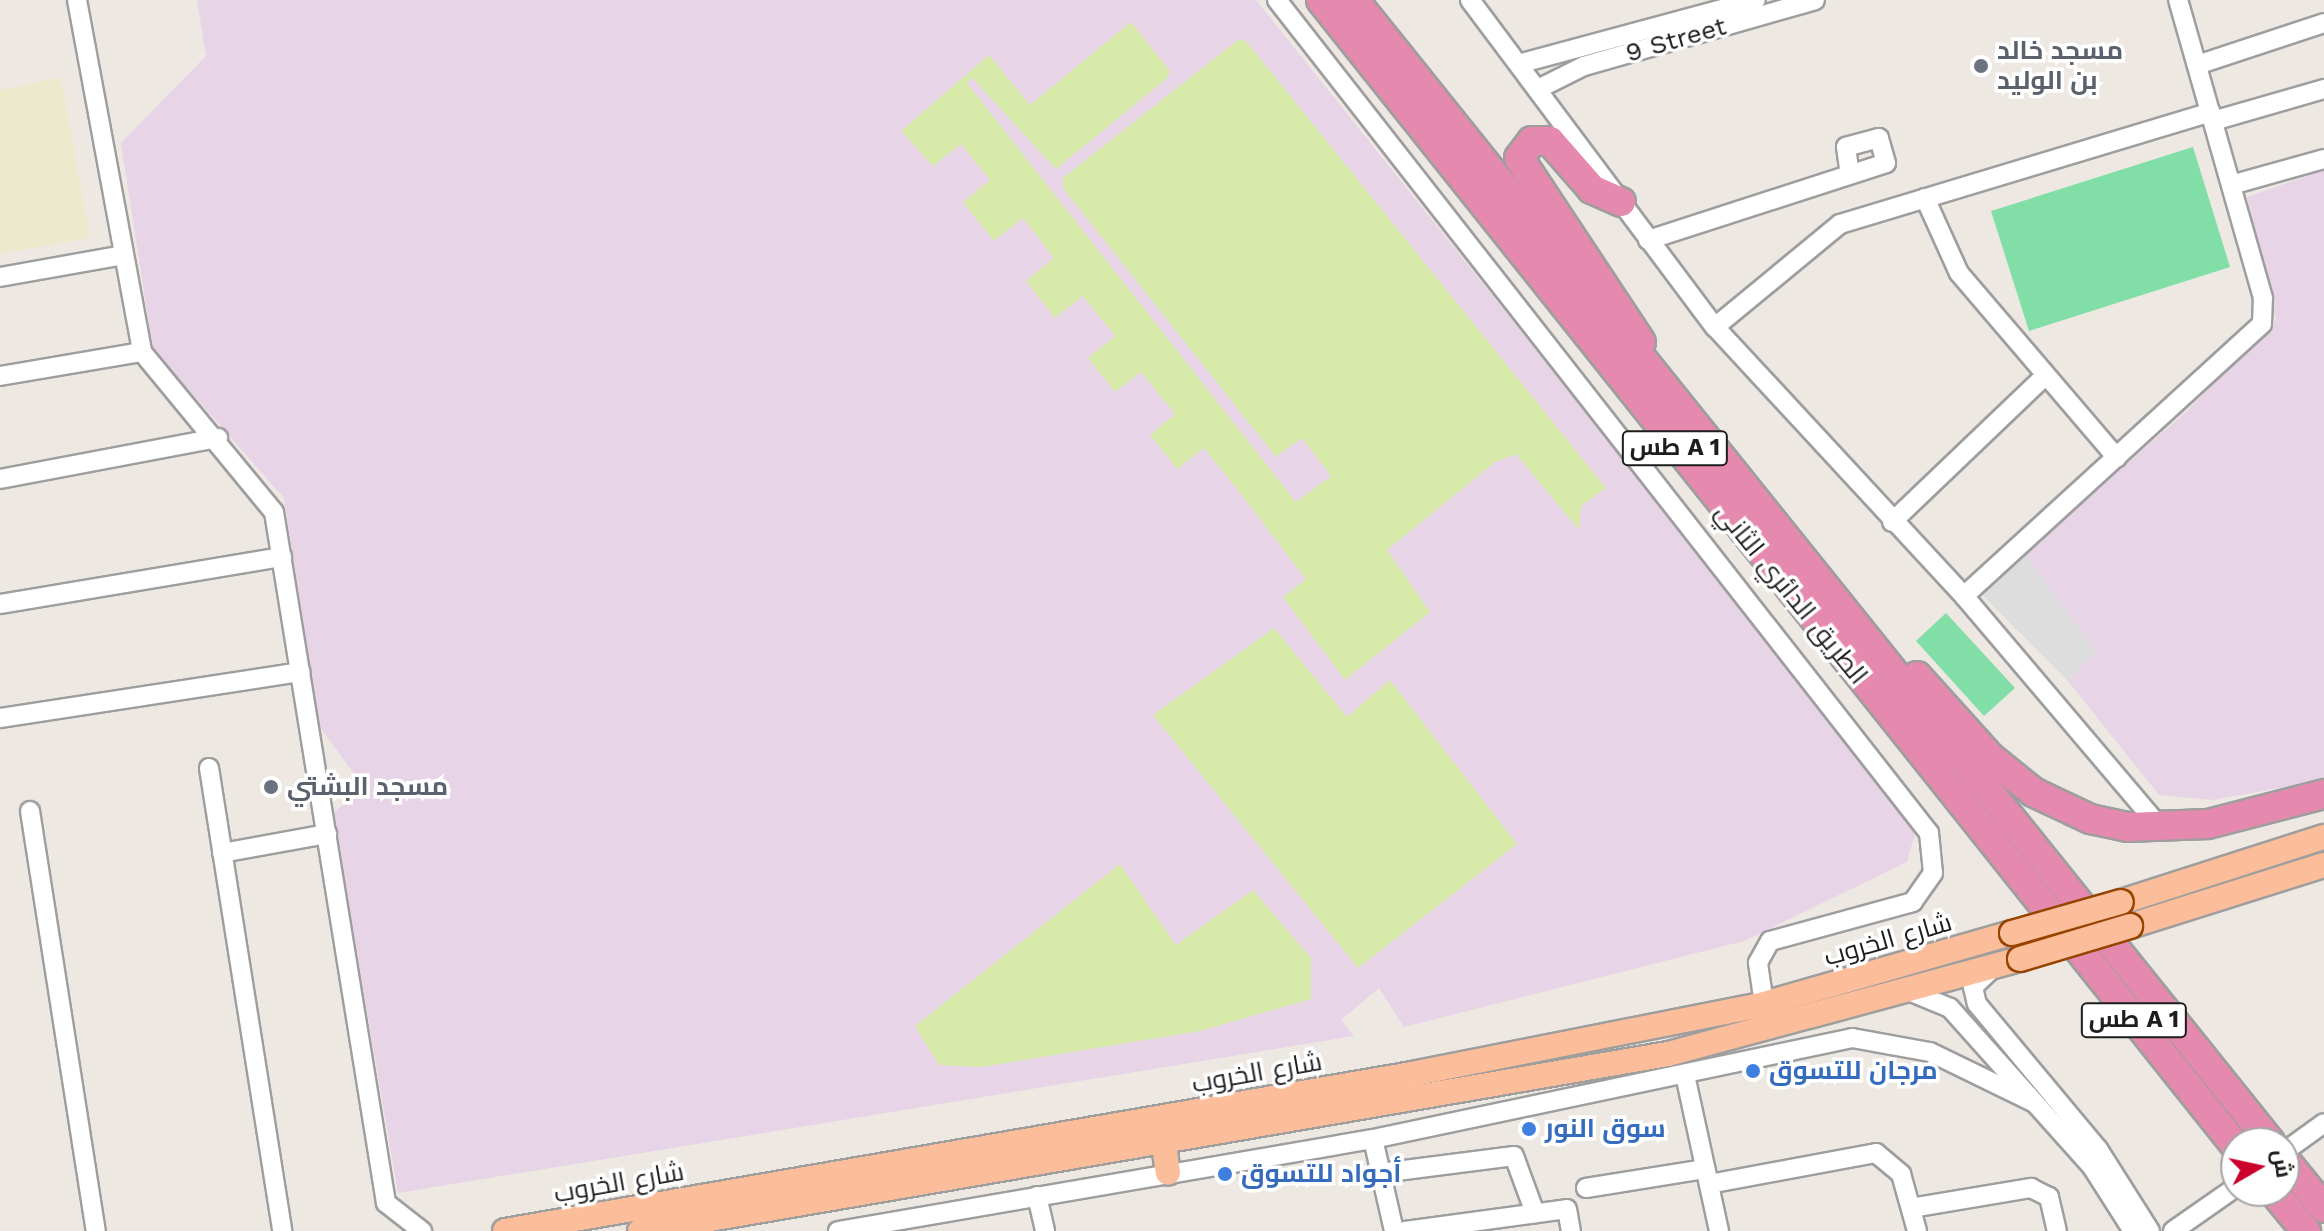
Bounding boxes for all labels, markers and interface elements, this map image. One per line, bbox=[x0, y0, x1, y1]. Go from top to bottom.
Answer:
street label: 9 Street bbox=[1622, 11, 1730, 69]
place label: مسجد خالد بن الوليد bbox=[1997, 35, 2123, 96]
marker: مسجد خالد بن الوليد bbox=[1972, 57, 1990, 75]
road number: طس A 1 bbox=[1621, 428, 1729, 468]
street label: الطريق الدائري الثاني bbox=[1708, 497, 1874, 691]
place label: مسجد البشتي bbox=[287, 771, 448, 803]
marker: مسجد البشتي bbox=[262, 778, 280, 796]
street label: شارع الخروب bbox=[1820, 907, 1956, 973]
road number: طس A 1 bbox=[2080, 1000, 2188, 1040]
street label: شارع الخروب bbox=[1190, 1046, 1324, 1100]
place label: مرجان للتسوق bbox=[1769, 1055, 1938, 1087]
marker: مرجان للتسوق bbox=[1744, 1062, 1762, 1080]
place label: سوق النور bbox=[1545, 1113, 1666, 1145]
marker: سوق النور bbox=[1520, 1120, 1538, 1138]
north arrow bbox=[2220, 1127, 2300, 1207]
text: ش bbox=[2268, 1148, 2297, 1179]
street label: شارع الخروب bbox=[552, 1156, 686, 1210]
place label: أجواد للتسوق bbox=[1241, 1158, 1401, 1190]
marker: أجواد للتسوق bbox=[1216, 1165, 1234, 1183]

